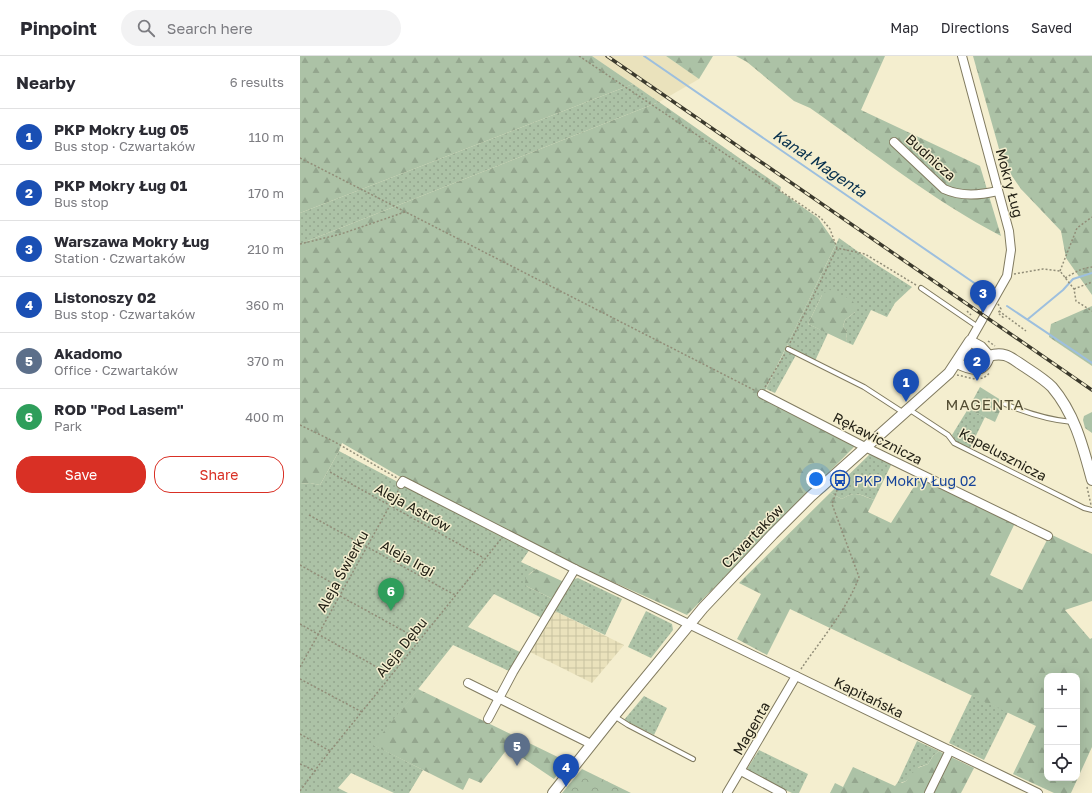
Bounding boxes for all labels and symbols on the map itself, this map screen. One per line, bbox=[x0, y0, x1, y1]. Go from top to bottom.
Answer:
water label: Kanał Magenta bbox=[770, 125, 870, 202]
street label: Budnicza bbox=[902, 130, 960, 184]
street label: Mokry Ług bbox=[993, 147, 1027, 219]
pin: 3 bbox=[970, 280, 996, 313]
pin: 2 bbox=[964, 348, 990, 381]
pin: 1 bbox=[893, 369, 919, 402]
district label: MAGENTA bbox=[946, 395, 1024, 413]
street label: Rękawicznicza bbox=[831, 408, 925, 468]
street label: Kapelusznicza bbox=[956, 424, 1050, 484]
your location bbox=[806, 469, 826, 489]
bus stop icon: PKP Mokry Ług 02 bbox=[829, 469, 851, 491]
place label: PKP Mokry Ług 02 bbox=[854, 472, 976, 489]
street label: Aleja Astrów bbox=[372, 479, 454, 535]
street label: Czwartaków bbox=[717, 501, 787, 571]
street label: Aleja Świerku bbox=[313, 527, 371, 615]
street label: Aleja Irgi bbox=[378, 536, 438, 580]
pin: 6 bbox=[378, 578, 404, 611]
street label: Aleja Dębu bbox=[372, 614, 430, 680]
street label: Kapitańska bbox=[832, 673, 906, 721]
street label: Magenta bbox=[729, 698, 773, 758]
pin: 5 bbox=[504, 733, 530, 766]
pin: 4 bbox=[553, 754, 579, 787]

